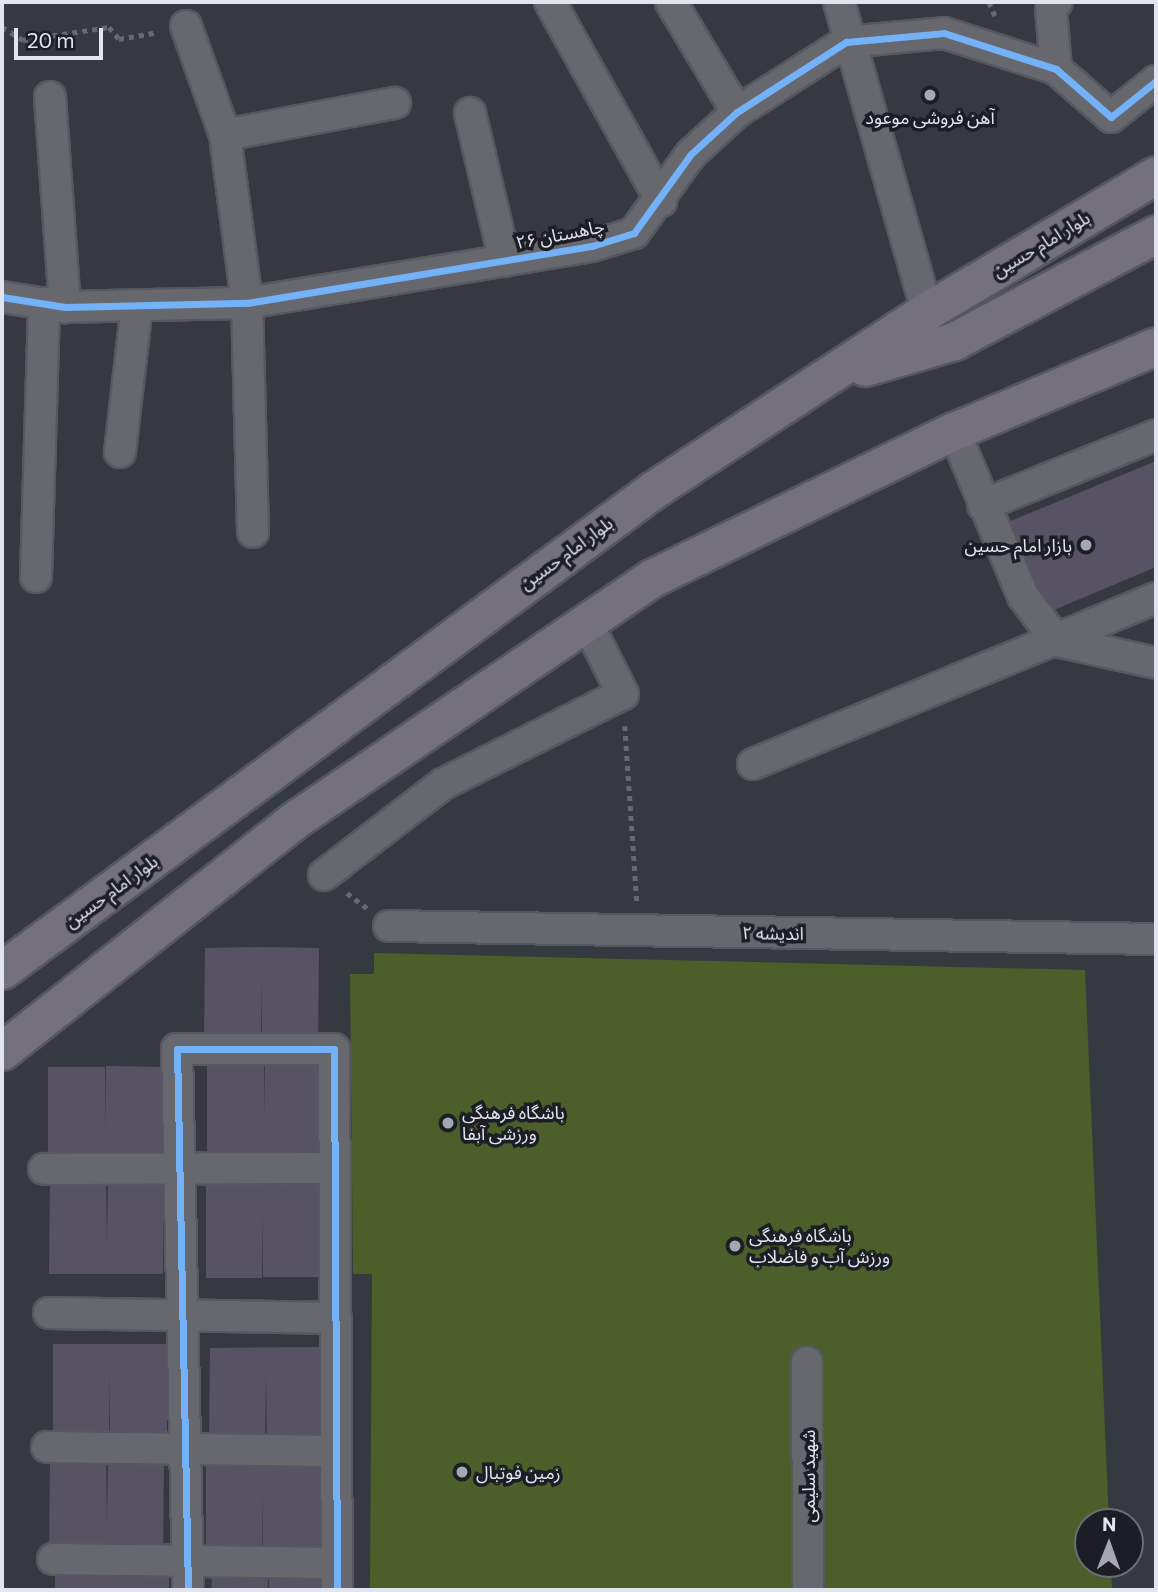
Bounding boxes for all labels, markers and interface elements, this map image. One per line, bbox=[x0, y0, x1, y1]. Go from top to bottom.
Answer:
scale bar bbox=[18, 14, 107, 58]
text: 20 m bbox=[27, 27, 75, 52]
marker: آهن فروشی موعود bbox=[922, 87, 938, 103]
place label: آهن فروشی موعود bbox=[865, 106, 995, 128]
street label: بلوار امام حسین bbox=[988, 206, 1094, 282]
street label: چاهستان ۲۶ bbox=[514, 215, 606, 253]
street label: بلوار امام حسین bbox=[515, 512, 617, 594]
place label: بازار امام حسین bbox=[965, 534, 1072, 556]
marker: بازار امام حسین bbox=[1078, 537, 1094, 553]
street label: بلوار امام حسین bbox=[60, 850, 162, 932]
street label: اندیشه ۲ bbox=[742, 922, 804, 944]
place label: باشگاه فرهنگی ورزشی آبفا bbox=[462, 1102, 565, 1144]
marker: باشگاه فرهنگی ورزشی آبفا bbox=[440, 1115, 456, 1131]
place label: باشگاه فرهنگی ورزش آب و فاضلاب bbox=[749, 1225, 890, 1268]
marker: باشگاه فرهنگی ورزش آب و فاضلاب bbox=[727, 1238, 743, 1254]
street label: شهید سلیمی bbox=[797, 1430, 819, 1522]
place label: زمین فوتبال bbox=[476, 1461, 560, 1483]
marker: زمین فوتبال bbox=[454, 1464, 470, 1480]
north arrow bbox=[1074, 1508, 1144, 1578]
text: N bbox=[1102, 1512, 1117, 1535]

